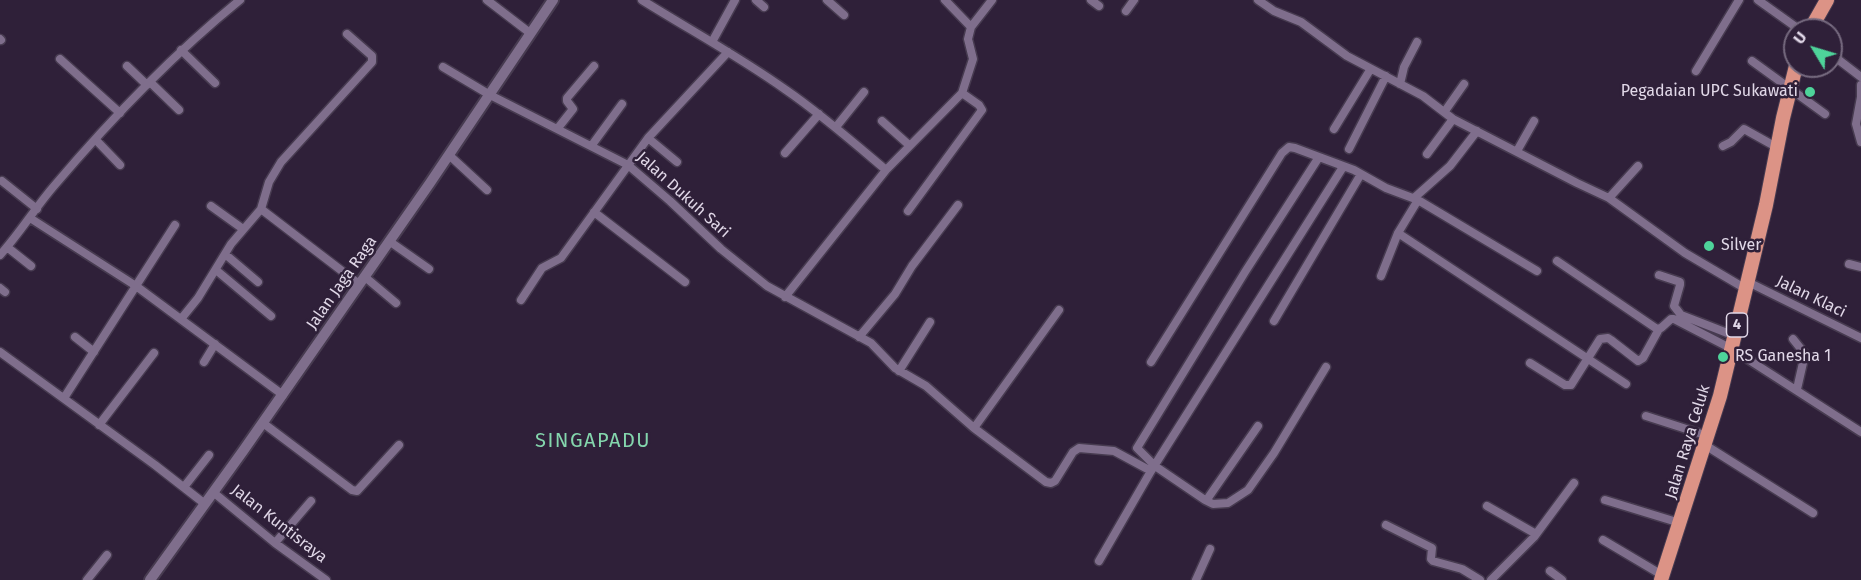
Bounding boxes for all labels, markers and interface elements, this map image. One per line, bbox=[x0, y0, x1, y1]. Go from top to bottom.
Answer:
north arrow bbox=[1783, 18, 1843, 78]
text: U bbox=[1789, 28, 1811, 48]
place label: Pegadaian UPC Sukawati bbox=[1621, 82, 1798, 102]
marker: Pegadaian UPC Sukawati bbox=[1803, 85, 1817, 99]
street label: Jalan Dukuh Sari bbox=[632, 148, 734, 242]
street label: Jalan Jaga Raga bbox=[303, 233, 381, 333]
place label: Silver bbox=[1721, 236, 1761, 256]
marker: Silver bbox=[1702, 239, 1716, 253]
street label: Jalan Klaci bbox=[1773, 272, 1849, 322]
road number: 4 bbox=[1726, 313, 1748, 337]
place label: RS Ganesha 1 bbox=[1735, 347, 1831, 367]
marker: RS Ganesha 1 bbox=[1716, 350, 1730, 364]
street label: Jalan Raya Celuk bbox=[1662, 383, 1714, 501]
district label: SINGAPADU bbox=[535, 429, 651, 453]
street label: Jalan Kuntisraya bbox=[227, 481, 331, 567]

